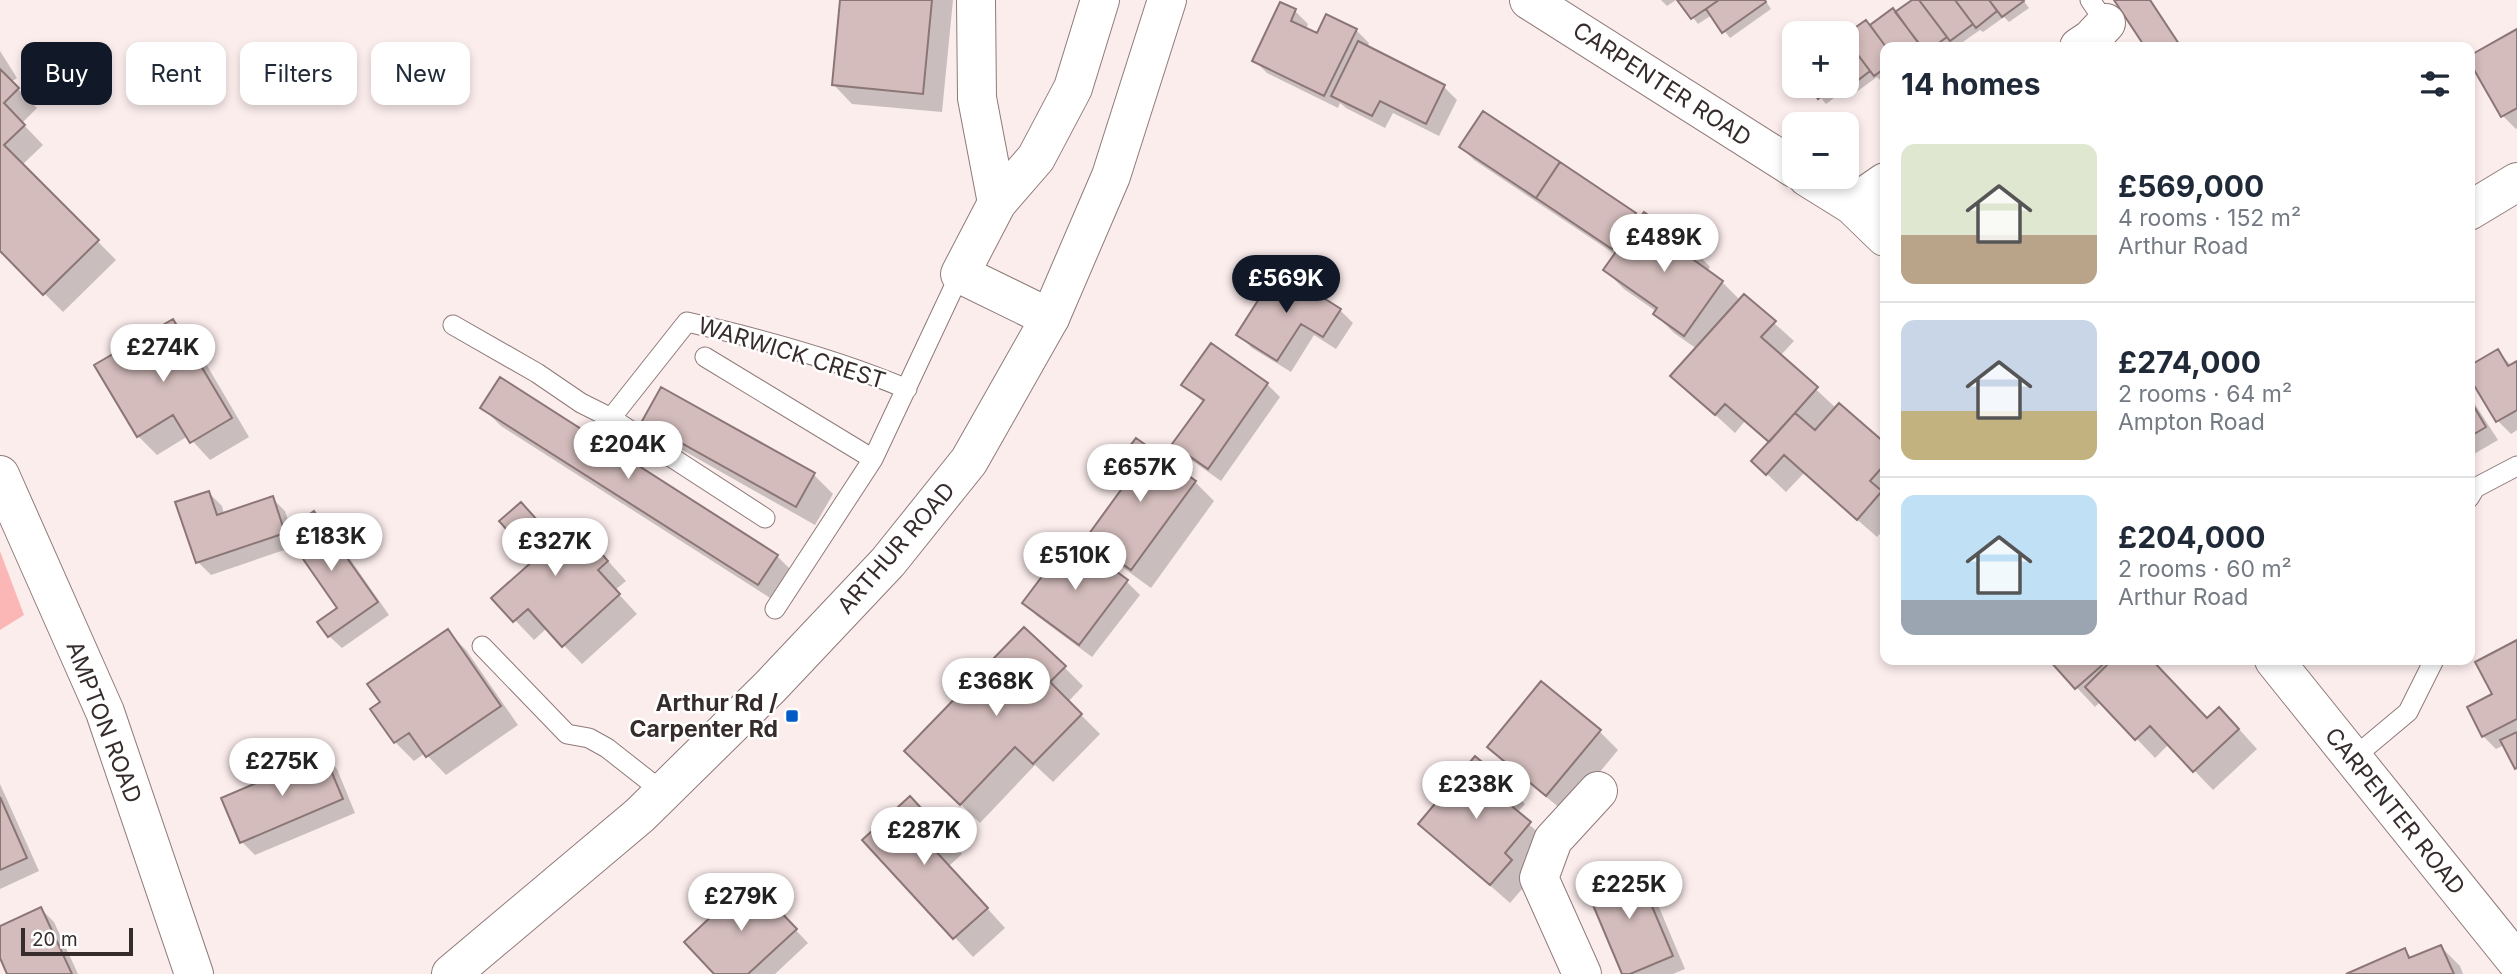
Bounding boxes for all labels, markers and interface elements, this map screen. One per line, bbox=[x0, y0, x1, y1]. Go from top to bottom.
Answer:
street label: CARPENTER ROAD bbox=[1568, 16, 1756, 152]
map controls bbox=[1782, 21, 1859, 189]
button: + bbox=[1782, 21, 1859, 98]
chip: Buy bbox=[21, 42, 112, 105]
chip: Rent bbox=[126, 42, 226, 105]
chip: Filters bbox=[240, 42, 357, 105]
chip: New bbox=[371, 42, 470, 105]
icon: filters bbox=[2416, 65, 2454, 103]
text: 14 homes bbox=[1901, 66, 2040, 102]
button: − bbox=[1782, 112, 1859, 189]
text: £569,000 bbox=[2118, 168, 2264, 204]
icon: home bbox=[1957, 172, 2041, 256]
text: 4 rooms · 152 m² bbox=[2118, 204, 2301, 232]
pin: £489K bbox=[1615, 215, 1713, 274]
text: £489K bbox=[1626, 223, 1702, 251]
text: Arthur Road bbox=[2118, 232, 2248, 260]
pin: £569K bbox=[1237, 256, 1335, 315]
text: £569K bbox=[1248, 264, 1324, 292]
street label: WARWICK CREST bbox=[695, 311, 889, 395]
pin: £274K bbox=[114, 324, 212, 384]
text: £274K bbox=[126, 333, 200, 361]
text: £274,000 bbox=[2118, 344, 2261, 380]
icon: home bbox=[1957, 348, 2041, 432]
text: 2 rooms · 64 m² bbox=[2118, 380, 2292, 408]
text: Ampton Road bbox=[2118, 408, 2265, 436]
pin: £204K bbox=[579, 421, 677, 481]
text: £204K bbox=[590, 430, 666, 458]
pin: £657K bbox=[1091, 444, 1189, 504]
text: £657K bbox=[1103, 453, 1177, 481]
street label: ARTHUR ROAD bbox=[831, 477, 961, 619]
pin: £183K bbox=[282, 514, 380, 573]
pin: £327K bbox=[506, 518, 604, 578]
text: £204,000 bbox=[2118, 519, 2265, 555]
text: £183K bbox=[296, 522, 366, 550]
icon: home bbox=[1957, 523, 2041, 607]
text: £327K bbox=[518, 527, 592, 555]
pin: £510K bbox=[1026, 532, 1124, 592]
text: £510K bbox=[1039, 541, 1111, 569]
text: 2 rooms · 60 m² bbox=[2118, 555, 2292, 583]
text: Arthur Road bbox=[2118, 583, 2248, 611]
street label: AMPTON ROAD bbox=[60, 637, 148, 807]
pin: £368K bbox=[947, 658, 1045, 718]
text: £368K bbox=[958, 667, 1034, 695]
place label: Arthur Rd / Carpenter Rd bbox=[630, 689, 778, 743]
marker: Arthur Rd / Carpenter Rd bbox=[784, 708, 800, 724]
street label: CARPENTER ROAD bbox=[2319, 722, 2471, 900]
pin: £275K bbox=[233, 738, 331, 798]
text: £275K bbox=[245, 747, 319, 775]
pin: £238K bbox=[1427, 762, 1525, 821]
text: £238K bbox=[1438, 770, 1514, 798]
pin: £287K bbox=[875, 808, 973, 867]
text: £287K bbox=[887, 816, 961, 844]
pin: £225K bbox=[1580, 862, 1678, 921]
text: £225K bbox=[1592, 870, 1666, 898]
pin: £279K bbox=[692, 874, 790, 933]
text: £279K bbox=[704, 882, 778, 910]
scale bar bbox=[21, 925, 133, 957]
text: 20 m bbox=[32, 928, 78, 951]

